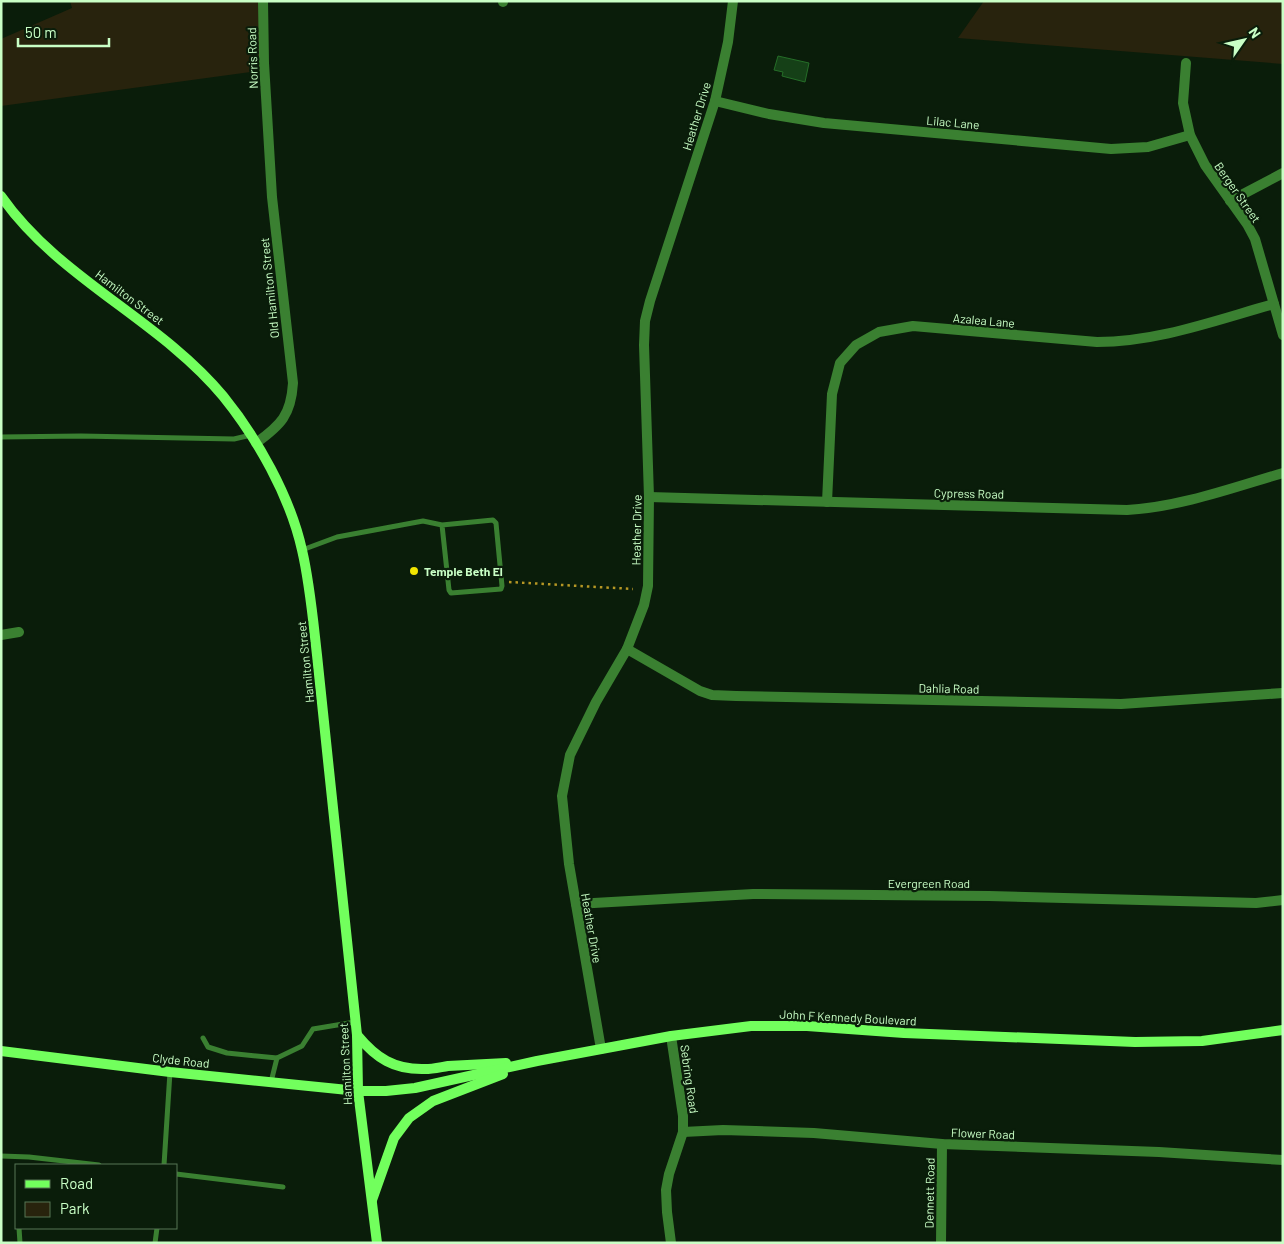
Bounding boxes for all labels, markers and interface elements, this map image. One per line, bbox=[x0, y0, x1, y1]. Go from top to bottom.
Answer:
scale bar bbox=[18, 15, 109, 47]
north arrow bbox=[1219, 15, 1269, 65]
text: 50 m bbox=[25, 23, 57, 41]
text: N bbox=[1246, 24, 1265, 41]
street label: Norris Road bbox=[244, 27, 260, 89]
street label: Heather Drive bbox=[679, 80, 713, 152]
street label: Lilac Lane bbox=[926, 113, 980, 131]
street label: Berger Street bbox=[1212, 159, 1264, 225]
street label: Old Hamilton Street bbox=[257, 237, 281, 339]
street label: Hamilton Street bbox=[93, 267, 167, 327]
street label: Azalea Lane bbox=[952, 310, 1016, 330]
street label: Cypress Road bbox=[934, 485, 1004, 501]
street label: Heather Drive bbox=[628, 494, 644, 566]
place label: Temple Beth El bbox=[424, 564, 503, 578]
marker: Temple Beth El bbox=[408, 565, 420, 577]
street label: Hamilton Street bbox=[294, 620, 316, 704]
street label: Dahlia Road bbox=[918, 680, 980, 696]
street label: Evergreen Road bbox=[888, 876, 970, 890]
street label: Heather Drive bbox=[579, 892, 605, 964]
street label: John F Kennedy Boulevard bbox=[779, 1006, 917, 1028]
street label: Hamilton Street bbox=[336, 1023, 354, 1105]
street label: Sebring Road bbox=[678, 1044, 702, 1114]
street label: Clyde Road bbox=[152, 1050, 210, 1070]
street label: Flower Road bbox=[951, 1125, 1015, 1141]
street label: Dennett Road bbox=[921, 1158, 937, 1228]
legend bbox=[15, 1164, 178, 1229]
text: Road bbox=[60, 1174, 93, 1192]
text: Park bbox=[60, 1199, 90, 1217]

